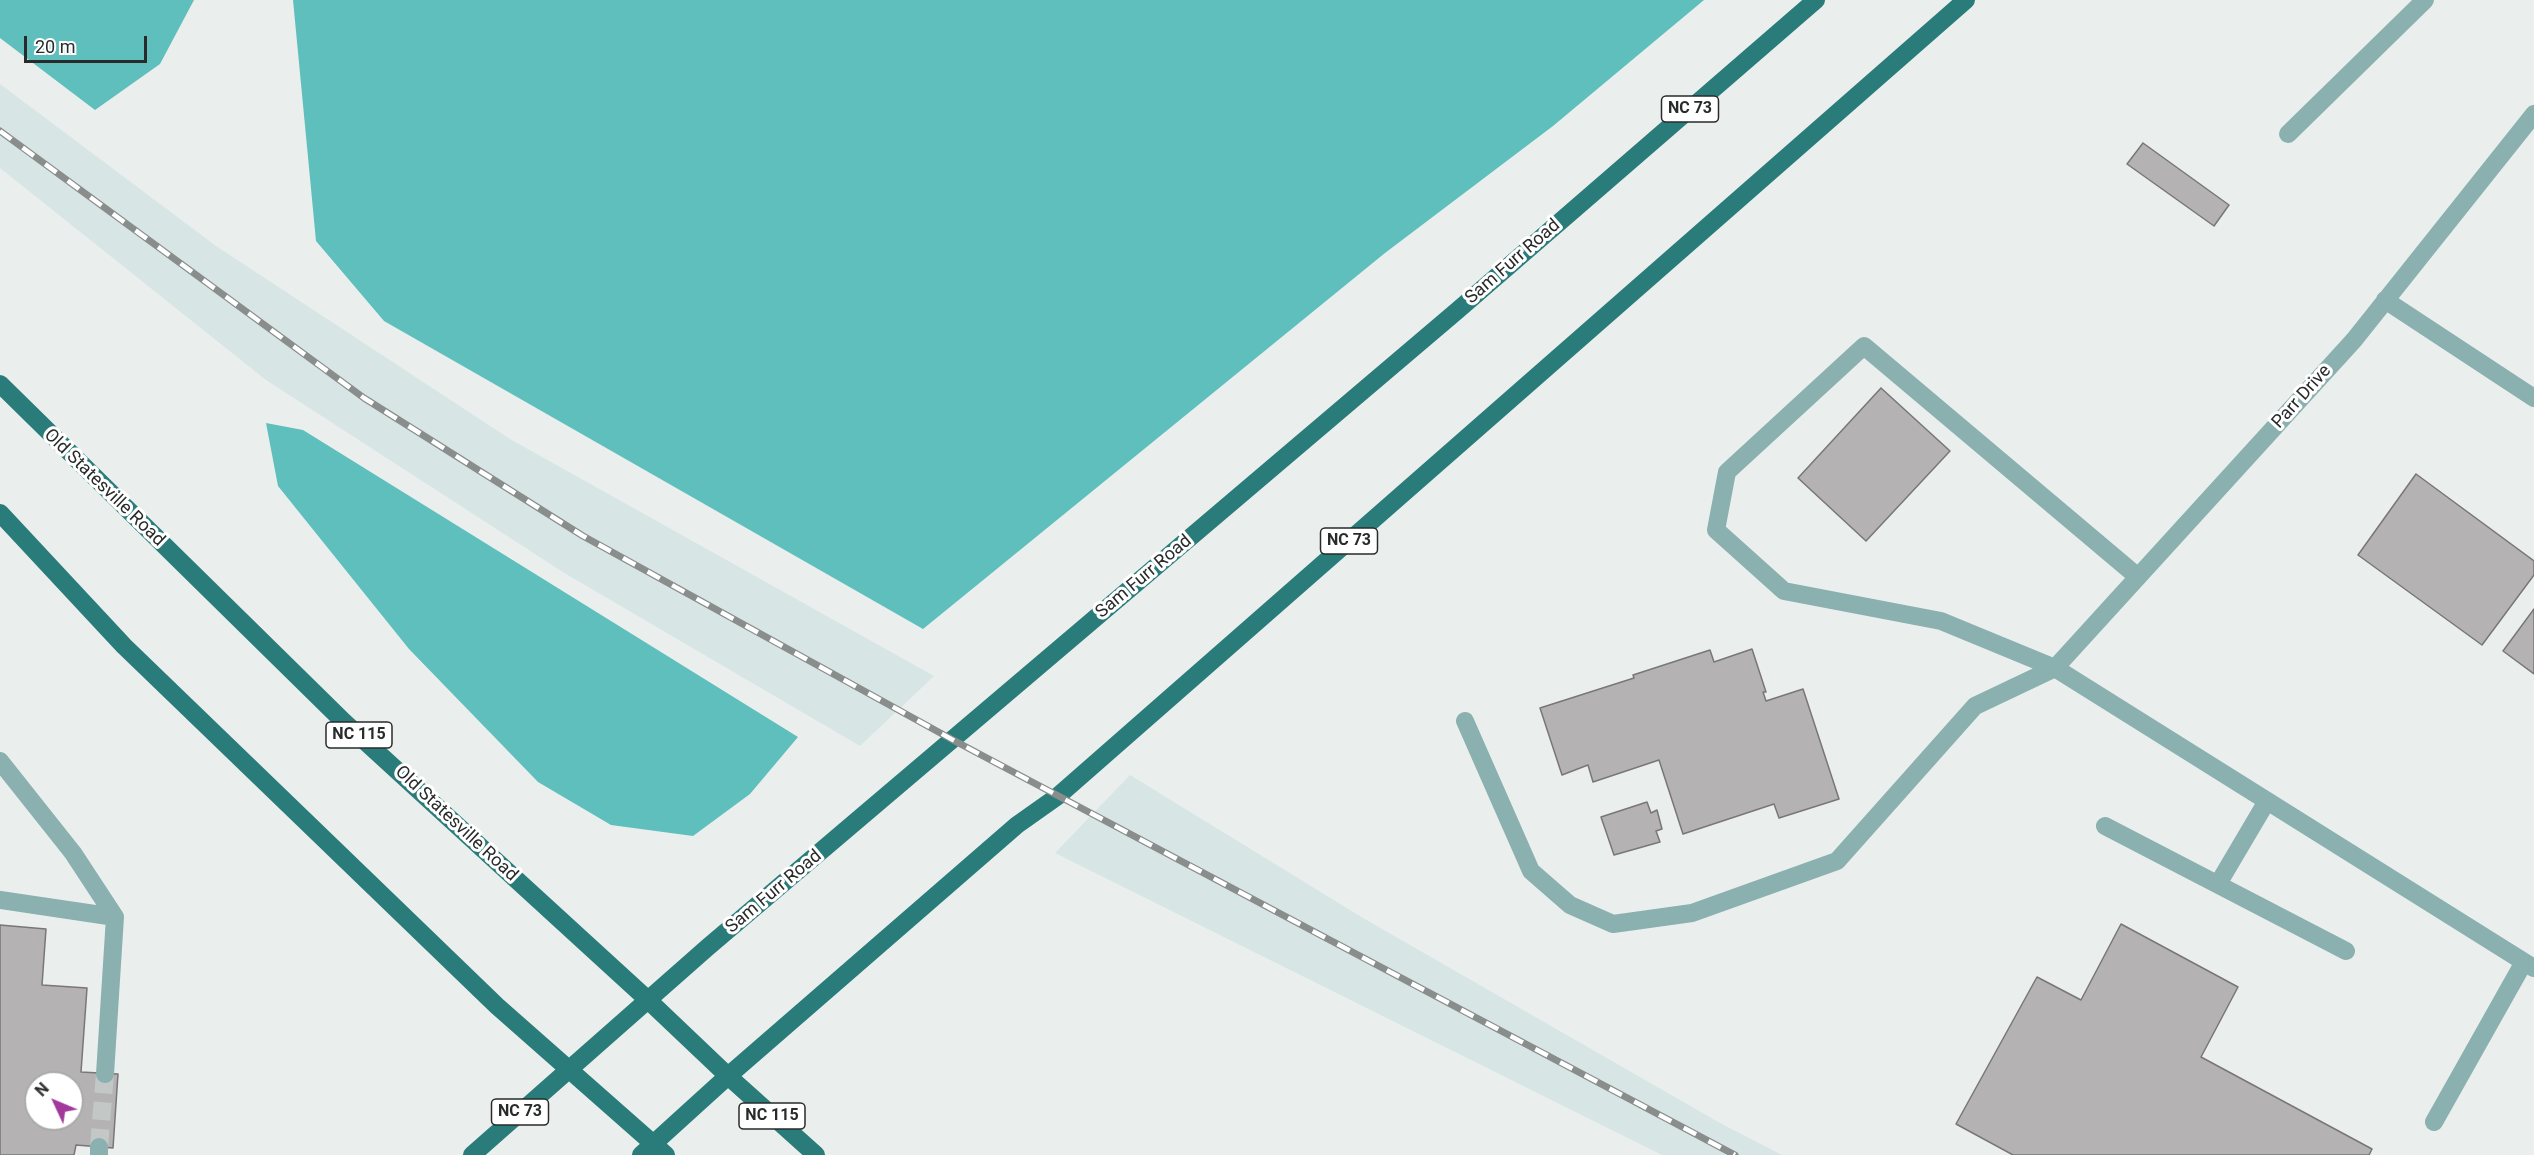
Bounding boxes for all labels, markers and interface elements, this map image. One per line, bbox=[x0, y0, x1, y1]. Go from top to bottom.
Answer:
scale bar bbox=[27, 24, 150, 62]
text: 20 m bbox=[35, 36, 75, 57]
road number: NC 73 bbox=[1662, 96, 1718, 122]
street label: Sam Furr Road bbox=[1461, 215, 1565, 309]
street label: Parr Drive bbox=[2268, 361, 2336, 433]
street label: Old Statesville Road bbox=[39, 425, 169, 551]
road number: NC 73 bbox=[1320, 528, 1378, 554]
street label: Sam Furr Road bbox=[1092, 531, 1196, 623]
road number: NC 115 bbox=[326, 722, 392, 748]
street label: Old Statesville Road bbox=[390, 762, 522, 886]
street label: Sam Furr Road bbox=[722, 846, 826, 938]
north arrow bbox=[24, 1071, 84, 1131]
text: N bbox=[31, 1079, 53, 1100]
road number: NC 73 bbox=[492, 1099, 548, 1125]
road number: NC 115 bbox=[739, 1103, 805, 1129]

